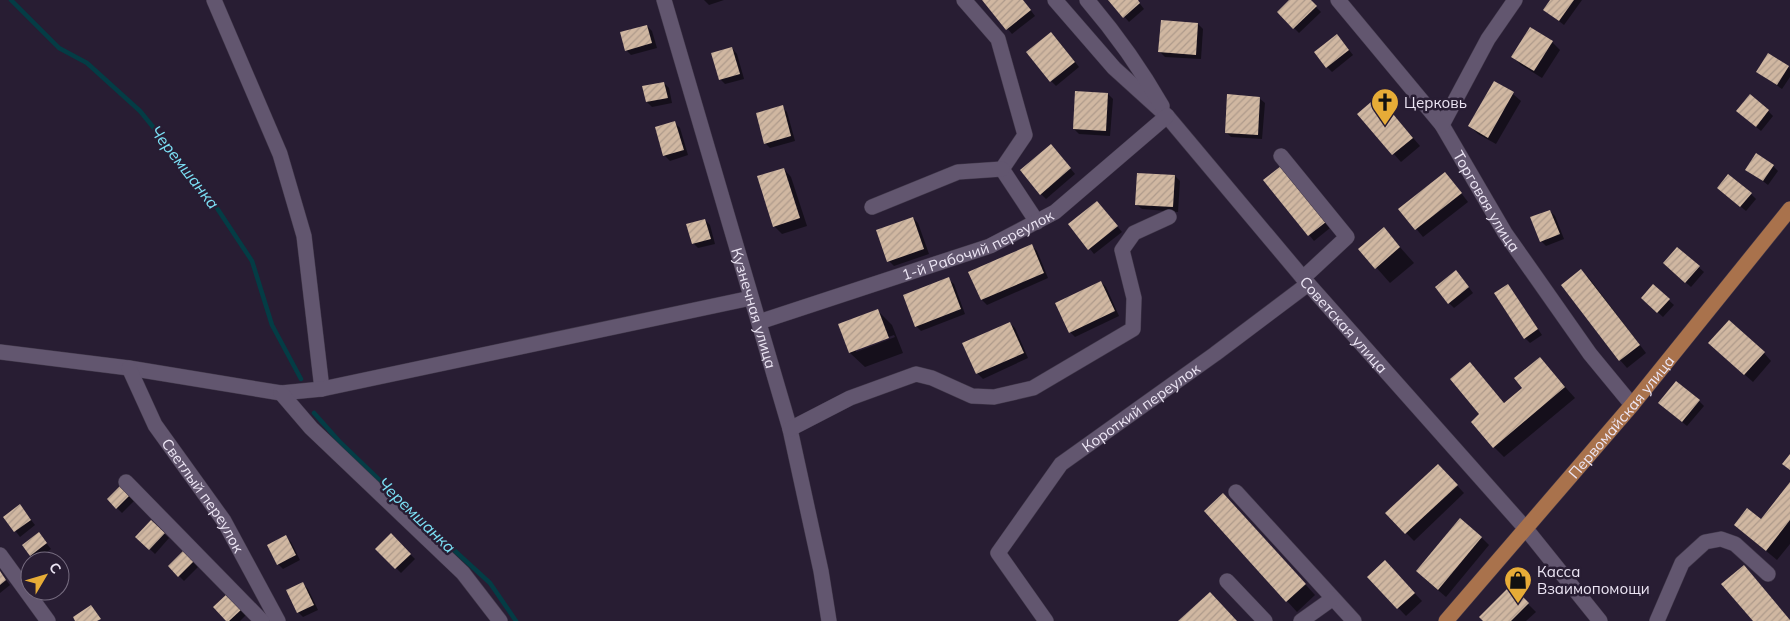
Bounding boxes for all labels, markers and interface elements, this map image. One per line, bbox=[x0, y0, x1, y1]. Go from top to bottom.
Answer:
church icon: Церковь bbox=[1370, 87, 1400, 126]
place label: Церковь bbox=[1404, 93, 1467, 112]
water label: Черемшанка bbox=[146, 121, 224, 213]
street label: Торговая улица bbox=[1449, 147, 1525, 255]
street label: 1-й Рабочий переулок bbox=[899, 205, 1057, 284]
street label: Кузнечная улица bbox=[728, 245, 781, 371]
street label: Советская улица bbox=[1296, 272, 1392, 377]
street label: Первомайская улица bbox=[1564, 351, 1678, 482]
street label: Короткий переулок bbox=[1078, 358, 1204, 456]
street label: Светлый переулок bbox=[158, 434, 249, 557]
water label: Черемшанка bbox=[374, 473, 460, 557]
north arrow bbox=[20, 551, 70, 601]
text: С bbox=[45, 559, 65, 577]
place label: Касса Взаимопомощи bbox=[1537, 562, 1650, 598]
shop icon: Касса Взаимопомощи bbox=[1503, 565, 1533, 604]

